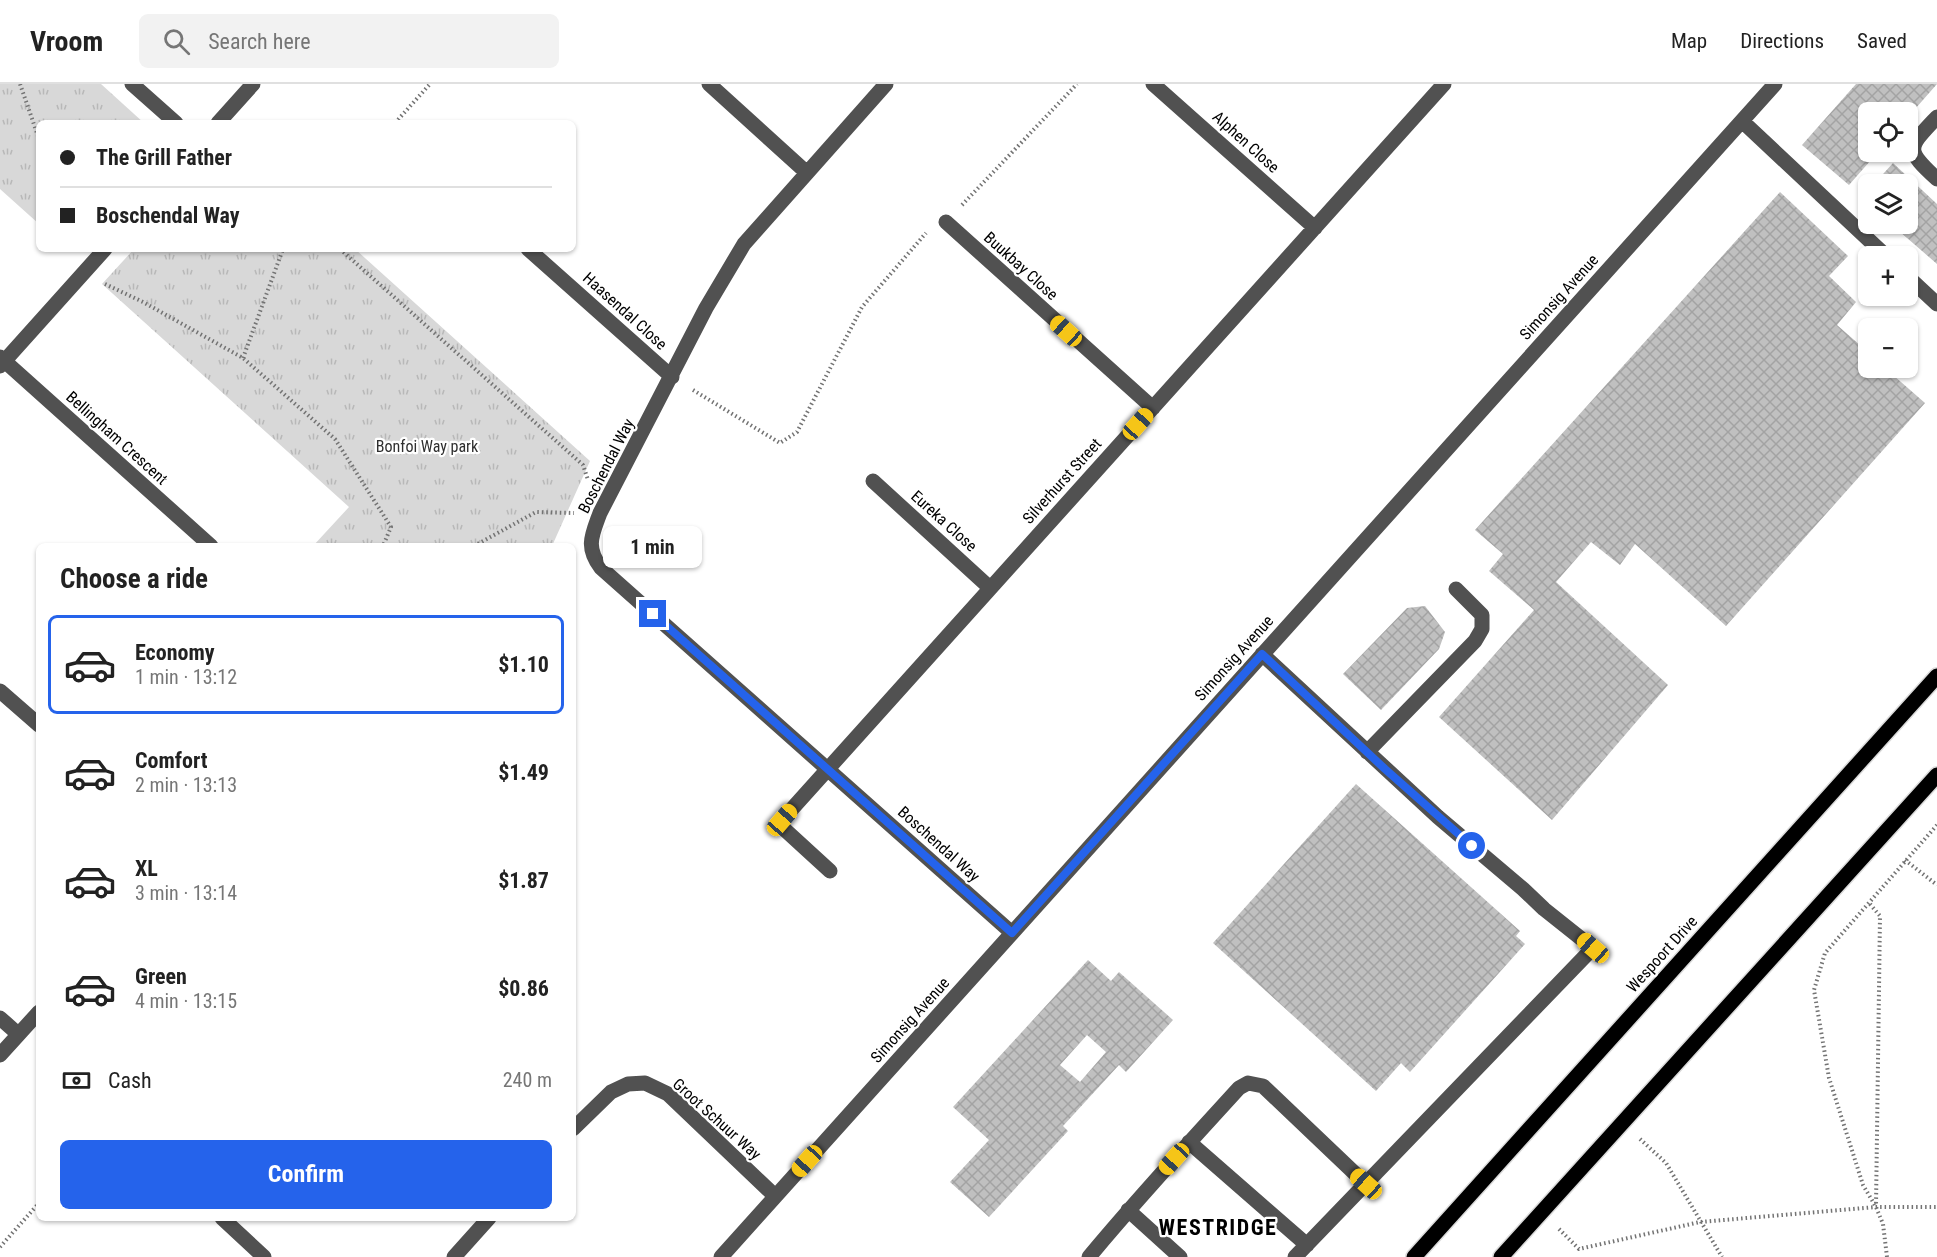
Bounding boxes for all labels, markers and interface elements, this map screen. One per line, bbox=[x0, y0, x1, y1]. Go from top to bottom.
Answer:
search box bbox=[139, 14, 559, 68]
text: Vroom bbox=[30, 25, 103, 58]
icon: search bbox=[160, 25, 193, 58]
text: Search here bbox=[208, 29, 311, 54]
text: Map bbox=[1671, 29, 1707, 53]
text: Directions bbox=[1740, 29, 1824, 53]
text: Saved bbox=[1857, 29, 1907, 53]
map controls bbox=[1858, 102, 1918, 378]
button: locate bbox=[1858, 102, 1918, 162]
street label: Alphen Close bbox=[1209, 107, 1283, 177]
text: The Grill Father bbox=[96, 145, 232, 170]
button: layers bbox=[1858, 174, 1918, 234]
text: Boschendal Way bbox=[96, 203, 240, 228]
street label: Buukbay Close bbox=[980, 228, 1062, 304]
button: + bbox=[1858, 246, 1918, 306]
street label: Simonsig Avenue bbox=[1516, 250, 1602, 344]
street label: Haasendal Close bbox=[579, 268, 671, 354]
car bbox=[1047, 312, 1085, 350]
button: − bbox=[1858, 318, 1918, 378]
street label: Bellingham Crescent bbox=[62, 387, 172, 489]
car bbox=[1119, 405, 1157, 443]
street label: Boschendal Way bbox=[574, 415, 638, 516]
street label: Silverhurst Street bbox=[1019, 434, 1105, 528]
park label: Bonfoi Way park bbox=[376, 437, 479, 456]
street label: Eureka Close bbox=[907, 487, 981, 555]
callout: 1 min bbox=[604, 527, 702, 569]
text: 1 min bbox=[630, 535, 675, 559]
text: Choose a ride bbox=[60, 563, 208, 595]
route end bbox=[639, 600, 666, 627]
street label: Simonsig Avenue bbox=[1191, 611, 1277, 705]
icon: car bbox=[63, 638, 117, 692]
text: Economy bbox=[135, 640, 215, 665]
text: $1.10 bbox=[498, 652, 549, 677]
text: 1 min · 13:12 bbox=[135, 665, 237, 689]
icon: car bbox=[63, 746, 117, 800]
text: Comfort bbox=[135, 748, 208, 773]
text: $1.49 bbox=[498, 760, 549, 785]
text: 2 min · 13:13 bbox=[135, 773, 237, 797]
car bbox=[763, 801, 801, 839]
street label: Boschendal Way bbox=[894, 802, 984, 886]
route start bbox=[1458, 832, 1485, 859]
icon: car bbox=[63, 854, 117, 908]
text: XL bbox=[135, 856, 158, 881]
text: $1.87 bbox=[498, 868, 549, 893]
text: 3 min · 13:14 bbox=[135, 881, 237, 905]
street label: Wespoort Drive bbox=[1623, 912, 1701, 996]
car bbox=[1574, 929, 1612, 967]
icon: car bbox=[63, 962, 117, 1016]
text: Green bbox=[135, 964, 187, 989]
street label: Simonsig Avenue bbox=[867, 973, 953, 1067]
text: $0.86 bbox=[498, 976, 549, 1001]
text: 4 min · 13:15 bbox=[135, 989, 237, 1013]
icon: cash bbox=[60, 1064, 93, 1097]
text: Cash bbox=[108, 1068, 152, 1093]
text: 240 m bbox=[503, 1068, 552, 1092]
street label: Groot Schuur Way bbox=[669, 1074, 765, 1164]
button: Confirm bbox=[60, 1140, 552, 1209]
car bbox=[1155, 1140, 1193, 1178]
car bbox=[788, 1142, 826, 1180]
car bbox=[1347, 1165, 1385, 1203]
district label: WESTRIDGE bbox=[1159, 1215, 1277, 1240]

